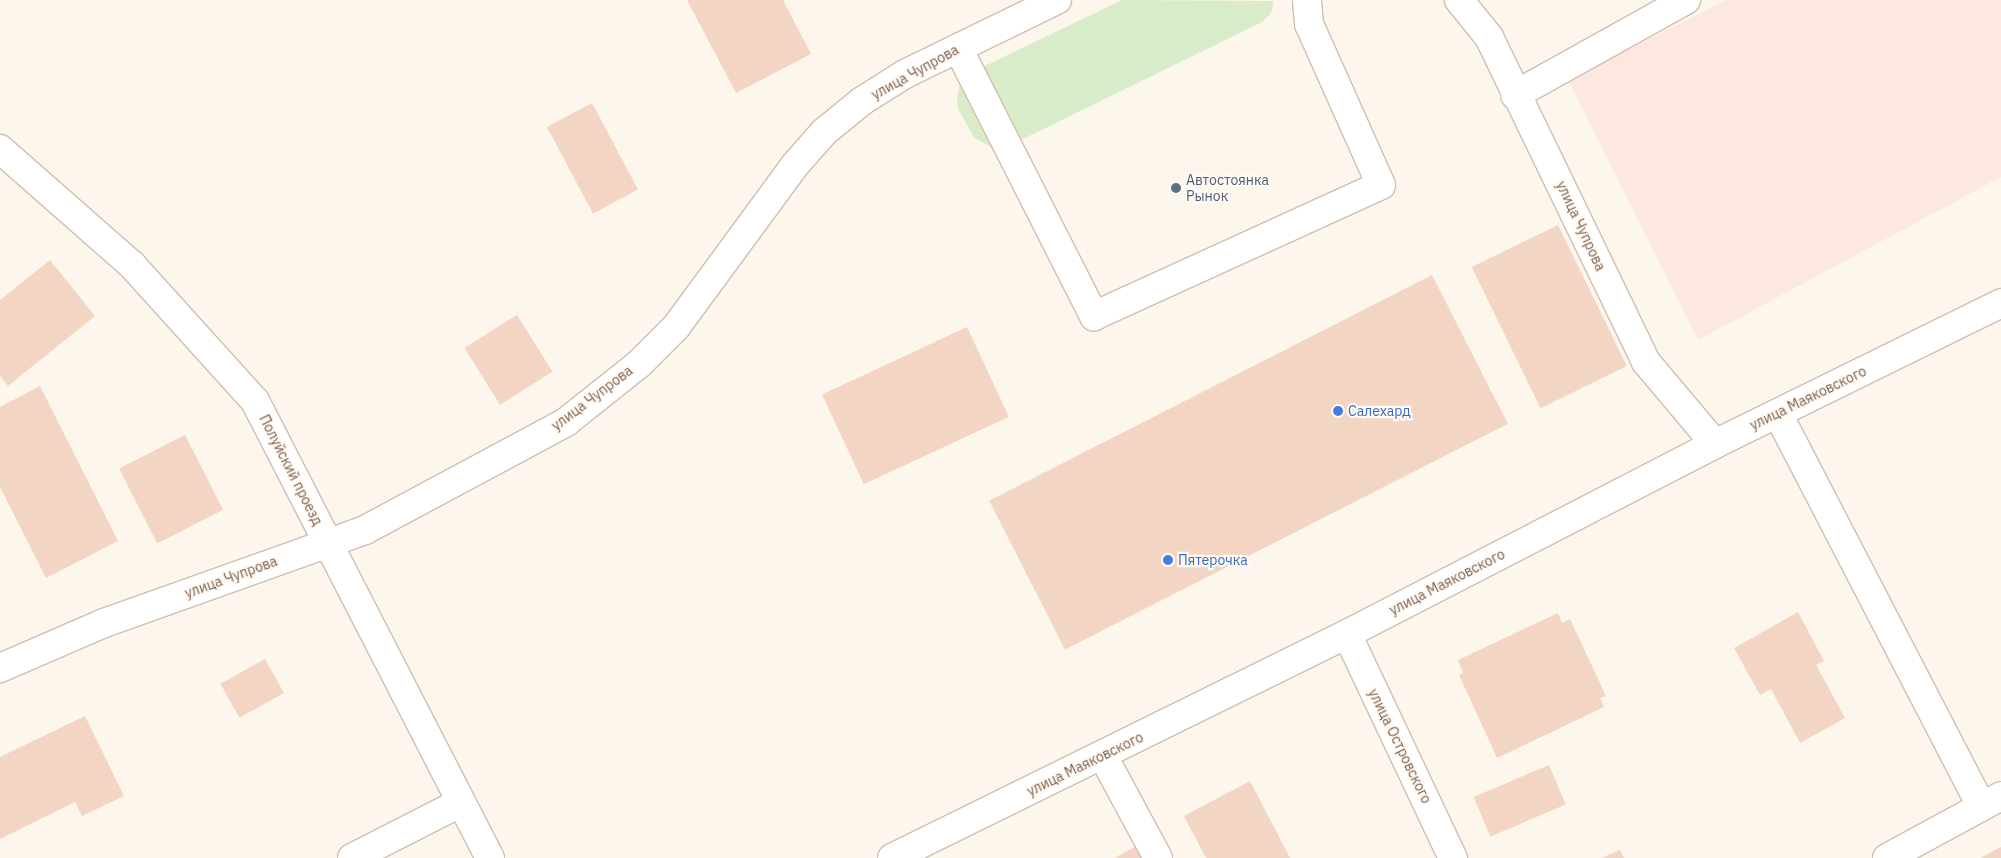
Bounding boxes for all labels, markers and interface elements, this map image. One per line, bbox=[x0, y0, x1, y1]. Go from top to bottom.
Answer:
street label: улица Чупрова bbox=[868, 41, 962, 103]
place label: Автостоянка Рынок bbox=[1186, 172, 1269, 204]
street label: улица Чупрова bbox=[1553, 178, 1609, 274]
marker: Автостоянка Рынок bbox=[1170, 182, 1182, 194]
street label: улица Чупрова bbox=[548, 362, 636, 434]
street label: улица Маяковского bbox=[1747, 362, 1869, 434]
place label: Салехард bbox=[1348, 403, 1411, 419]
marker: Салехард bbox=[1332, 405, 1344, 417]
street label: Полуйский проезд bbox=[256, 412, 326, 528]
street label: улица Маяковского bbox=[1386, 546, 1508, 618]
street label: улица Чупрова bbox=[182, 552, 280, 602]
place label: Пятерочка bbox=[1178, 552, 1248, 568]
marker: Пятерочка bbox=[1162, 554, 1174, 566]
street label: улица Островского bbox=[1365, 686, 1435, 806]
street label: улица Маяковского bbox=[1024, 728, 1146, 800]

